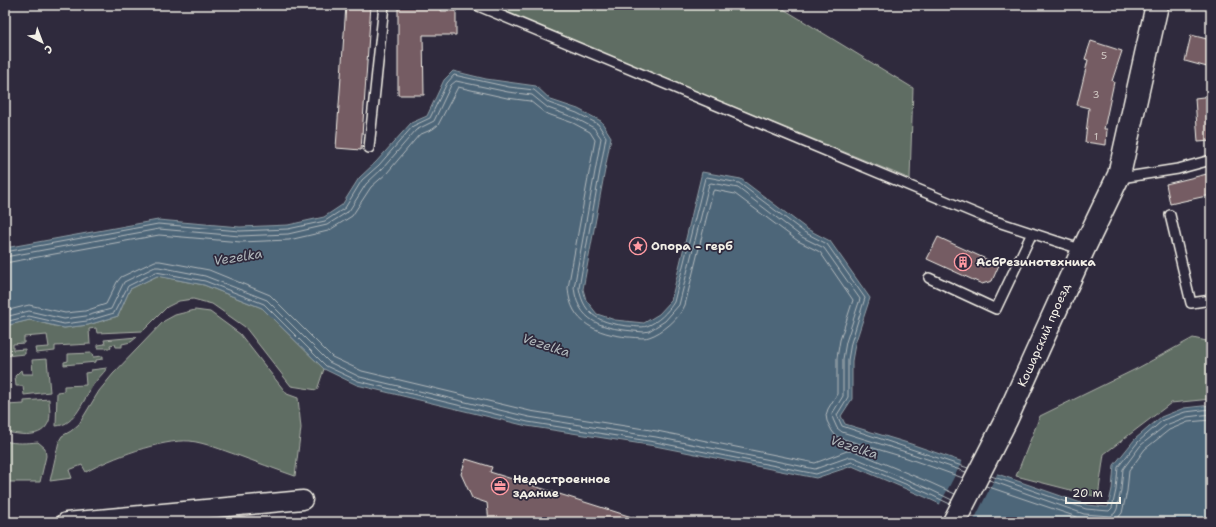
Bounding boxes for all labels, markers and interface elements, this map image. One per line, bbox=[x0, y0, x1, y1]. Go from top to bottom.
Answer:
north arrow bbox=[22, 22, 62, 62]
text: С bbox=[41, 41, 56, 57]
house number: 5 bbox=[1101, 49, 1107, 62]
house number: 3 bbox=[1093, 88, 1100, 101]
house number: 1 bbox=[1094, 130, 1098, 143]
place icon: Опора - герб bbox=[628, 236, 648, 256]
place label: Опора - герб bbox=[651, 238, 733, 254]
water label: Vezelka bbox=[212, 245, 264, 269]
building icon: АсбРезинотехника bbox=[953, 252, 973, 272]
place label: АсбРезинотехника bbox=[976, 254, 1097, 270]
street label: Кошарский проезд bbox=[1014, 280, 1074, 389]
water label: Vezelka bbox=[520, 329, 572, 361]
water label: Vezelka bbox=[828, 431, 880, 463]
place label: Недостроенное здание bbox=[513, 471, 611, 501]
office icon: Недостроенное здание bbox=[490, 476, 510, 496]
scale bar bbox=[1066, 479, 1120, 505]
text: 20 m bbox=[1072, 485, 1103, 501]

